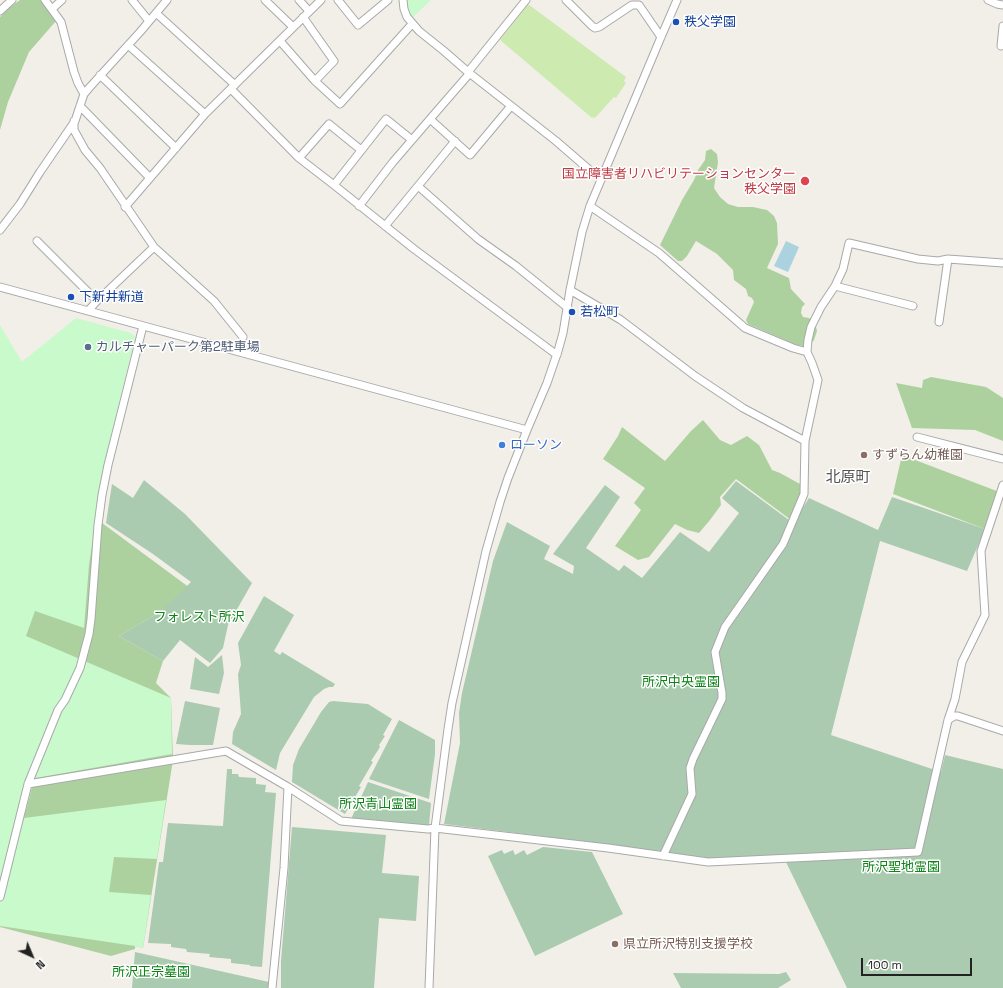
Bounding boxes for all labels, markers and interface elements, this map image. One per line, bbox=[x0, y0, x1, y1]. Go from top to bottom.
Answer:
place label: 秩父学園 bbox=[684, 14, 736, 30]
marker: 秩父学園 bbox=[671, 17, 681, 27]
place label: 国立障害者リハビリテーションセンター 秩父学園 bbox=[562, 166, 796, 197]
marker: 国立障害者リハビリテーションセンター 秩父学園 bbox=[799, 175, 811, 187]
place label: 下新井新道 bbox=[79, 289, 144, 305]
marker: 下新井新道 bbox=[66, 292, 76, 302]
place label: 若松町 bbox=[580, 304, 619, 320]
marker: 若松町 bbox=[567, 307, 577, 317]
place label: カルチャーパーク第2駐車場 bbox=[96, 339, 260, 355]
marker: カルチャーパーク第2駐車場 bbox=[83, 342, 93, 352]
place label: ローソン bbox=[510, 437, 562, 453]
marker: ローソン bbox=[497, 440, 507, 450]
place label: すずらん幼稚園 bbox=[872, 447, 963, 463]
marker: すずらん幼稚園 bbox=[859, 450, 869, 460]
district label: 北原町 bbox=[826, 469, 870, 487]
park label: フォレスト所沢 bbox=[154, 609, 244, 625]
park label: 所沢中央霊園 bbox=[642, 674, 720, 690]
park label: 所沢青山霊園 bbox=[339, 796, 417, 812]
park label: 所沢聖地霊園 bbox=[862, 859, 940, 875]
north arrow bbox=[12, 936, 52, 976]
place label: 県立所沢特別支援学校 bbox=[623, 936, 753, 952]
marker: 県立所沢特別支援学校 bbox=[610, 939, 620, 949]
scale bar bbox=[863, 950, 974, 976]
text: N bbox=[33, 957, 48, 972]
text: 100 m bbox=[868, 957, 902, 973]
park label: 所沢正宗墓園 bbox=[112, 964, 190, 980]

